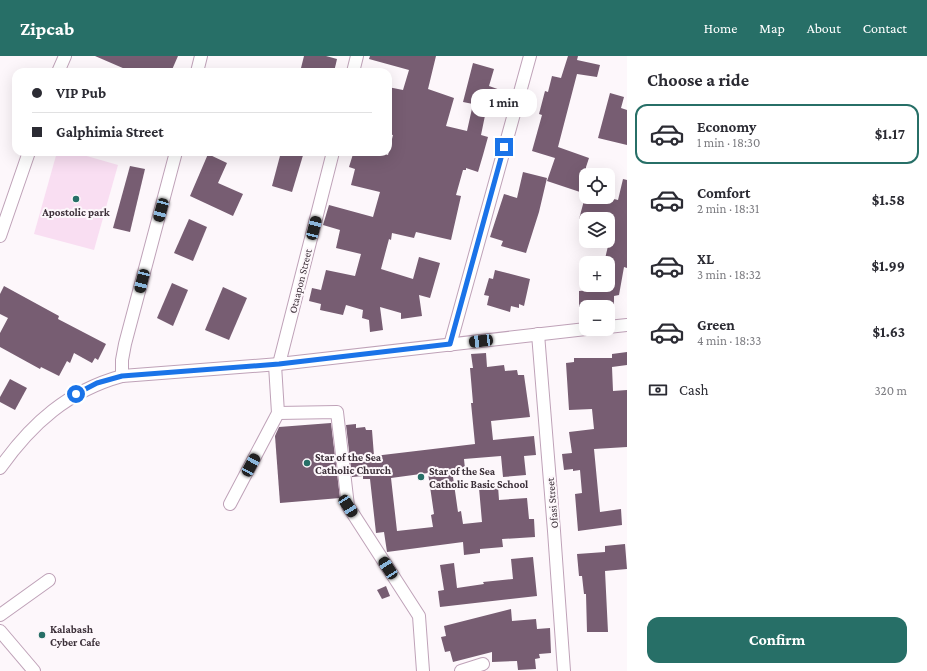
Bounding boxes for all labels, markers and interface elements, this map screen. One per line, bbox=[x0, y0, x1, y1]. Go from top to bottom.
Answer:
text: Zipcab bbox=[20, 18, 74, 39]
text: Home bbox=[704, 20, 737, 36]
text: Map bbox=[759, 20, 785, 36]
text: About bbox=[807, 20, 841, 36]
text: Contact bbox=[863, 20, 907, 36]
text: Choose a ride bbox=[647, 70, 749, 90]
text: VIP Pub bbox=[56, 85, 106, 101]
callout: 1 min bbox=[471, 89, 537, 117]
text: 1 min bbox=[489, 95, 519, 110]
icon: car bbox=[649, 116, 685, 152]
text: Economy bbox=[697, 119, 756, 135]
text: Galphimia Street bbox=[56, 124, 164, 140]
text: $1.17 bbox=[875, 126, 905, 142]
text: 1 min · 18:30 bbox=[697, 135, 760, 150]
route end bbox=[495, 138, 513, 156]
map controls bbox=[579, 168, 615, 336]
button: locate bbox=[579, 168, 615, 204]
icon: car bbox=[649, 182, 685, 218]
text: Comfort bbox=[697, 185, 751, 201]
text: $1.58 bbox=[872, 192, 905, 208]
marker: Apostolic park bbox=[71, 194, 81, 204]
car bbox=[152, 197, 170, 223]
text: 2 min · 18:31 bbox=[697, 201, 759, 216]
place label: Apostolic park bbox=[41, 206, 111, 218]
button: layers bbox=[579, 212, 615, 248]
car bbox=[305, 215, 323, 241]
street label: Otaapon Street bbox=[286, 247, 315, 315]
icon: car bbox=[649, 248, 685, 284]
text: XL bbox=[697, 251, 714, 267]
button: + bbox=[579, 256, 615, 292]
text: $1.99 bbox=[871, 258, 905, 274]
text: 3 min · 18:32 bbox=[697, 267, 761, 282]
car bbox=[133, 268, 151, 294]
button: − bbox=[579, 300, 615, 336]
icon: car bbox=[649, 314, 685, 350]
text: Green bbox=[697, 317, 735, 333]
text: $1.63 bbox=[873, 324, 905, 340]
text: 4 min · 18:33 bbox=[697, 333, 761, 348]
car bbox=[468, 334, 494, 348]
icon: cash bbox=[647, 379, 669, 401]
text: Cash bbox=[679, 382, 709, 398]
text: 320 m bbox=[874, 383, 907, 398]
route start bbox=[67, 385, 85, 403]
place label: Star of the Sea Catholic Church bbox=[315, 451, 392, 476]
car bbox=[240, 452, 262, 478]
marker: Star of the Sea Catholic Church bbox=[302, 458, 312, 468]
place label: Star of the Sea Catholic Basic School bbox=[429, 465, 529, 490]
marker: Star of the Sea Catholic Basic School bbox=[416, 472, 426, 482]
street label: Ofasi Street bbox=[544, 477, 560, 529]
car bbox=[336, 493, 360, 519]
car bbox=[376, 555, 400, 581]
button: Confirm bbox=[647, 617, 907, 663]
place label: Kalabash Cyber Cafe bbox=[50, 623, 100, 648]
marker: Kalabash Cyber Cafe bbox=[37, 630, 47, 640]

